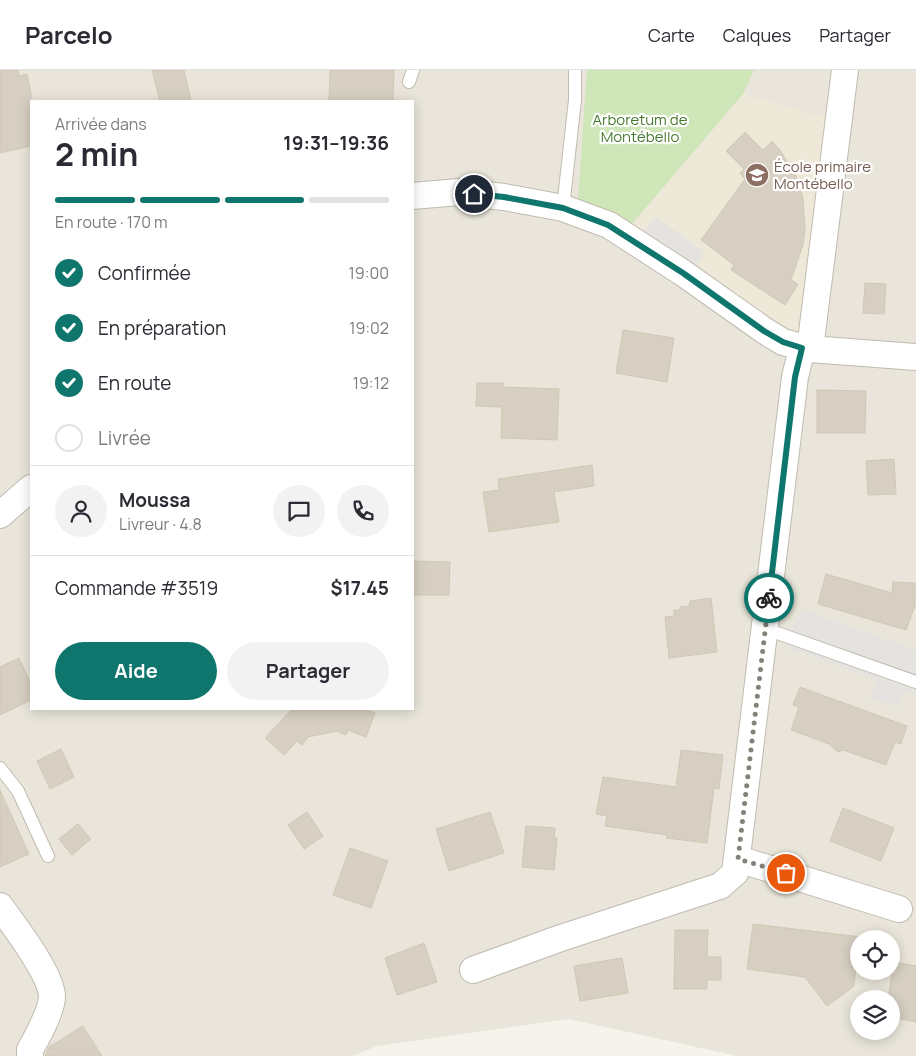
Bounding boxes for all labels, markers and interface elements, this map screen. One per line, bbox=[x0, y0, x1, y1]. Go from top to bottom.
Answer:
text: Parcelo bbox=[25, 18, 113, 51]
text: Carte bbox=[648, 23, 695, 47]
text: Calques bbox=[723, 23, 791, 47]
text: Partager bbox=[819, 23, 891, 47]
park label: Arboretum de Montébello bbox=[593, 109, 688, 147]
text: Arrivée dans bbox=[55, 113, 147, 135]
text: 19:31–19:36 bbox=[283, 130, 389, 156]
text: 2 min bbox=[55, 132, 138, 176]
place label: École primaire Montébello bbox=[774, 156, 871, 194]
school or university icon: École primaire Montébello bbox=[744, 162, 770, 188]
pin bbox=[453, 173, 495, 215]
icon: home bbox=[460, 180, 488, 208]
text: En route · 170 m bbox=[55, 211, 168, 233]
icon: check bbox=[55, 259, 83, 287]
text: Confirmée bbox=[98, 260, 191, 286]
text: 19:00 bbox=[349, 262, 389, 284]
icon: check bbox=[55, 314, 83, 342]
text: En préparation bbox=[98, 315, 226, 341]
text: 19:02 bbox=[349, 317, 389, 339]
icon: check bbox=[55, 369, 83, 397]
text: En route bbox=[98, 370, 171, 396]
text: 19:12 bbox=[353, 372, 389, 394]
text: Livrée bbox=[98, 425, 151, 451]
button: person bbox=[55, 485, 107, 537]
button: chat bbox=[273, 485, 325, 537]
button: phone bbox=[337, 485, 389, 537]
text: Moussa bbox=[119, 487, 190, 513]
text: Livreur · 4.8 bbox=[119, 513, 202, 535]
courier bbox=[744, 573, 794, 623]
text: Commande #3519 bbox=[55, 575, 218, 601]
text: $17.45 bbox=[330, 575, 389, 601]
icon: bike bbox=[755, 584, 783, 612]
button: Aide bbox=[55, 642, 217, 700]
button: Partager bbox=[227, 642, 389, 700]
pin bbox=[765, 852, 807, 894]
icon: bag bbox=[772, 859, 800, 887]
map controls bbox=[850, 930, 900, 1040]
button: locate bbox=[850, 930, 900, 980]
button: layers bbox=[850, 990, 900, 1040]

